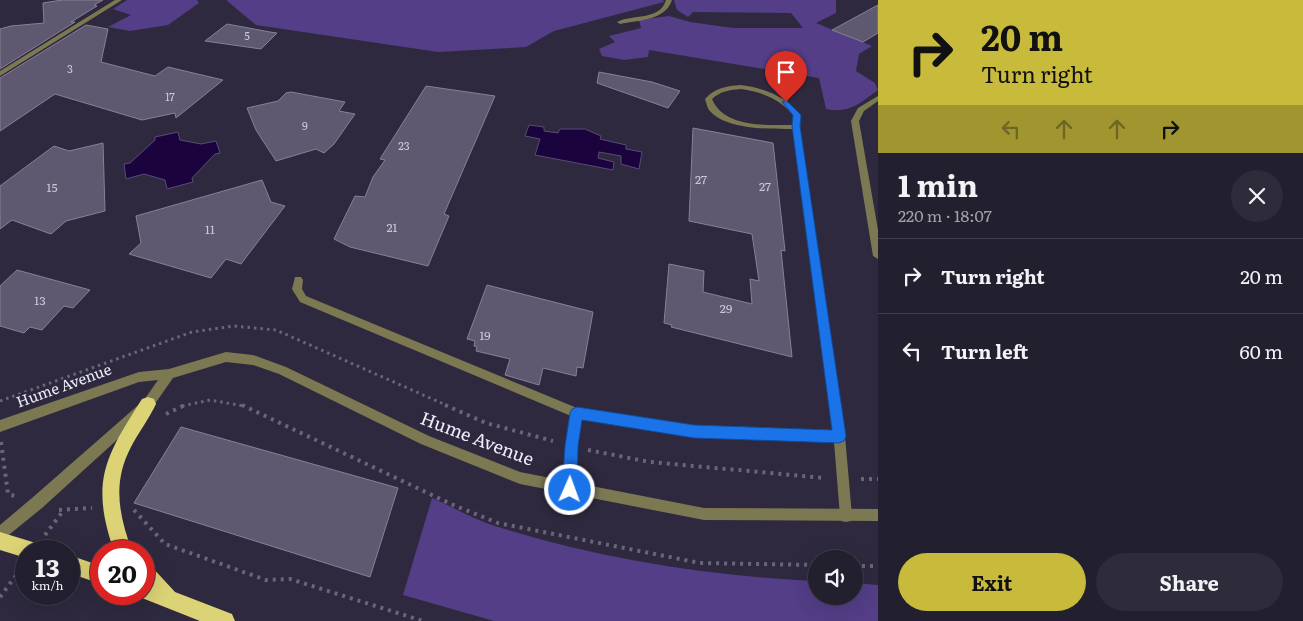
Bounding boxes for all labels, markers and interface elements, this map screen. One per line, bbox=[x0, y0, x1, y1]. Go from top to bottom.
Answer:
text: 20 m bbox=[981, 10, 1063, 62]
icon: right bbox=[898, 20, 963, 85]
house number: 5 bbox=[244, 27, 250, 43]
pin bbox=[765, 51, 807, 102]
text: Turn right bbox=[981, 57, 1093, 90]
icon: arrive bbox=[772, 58, 800, 86]
house number: 3 bbox=[67, 60, 73, 76]
house number: 17 bbox=[165, 88, 175, 104]
icon: left bbox=[997, 115, 1025, 143]
icon: ahead bbox=[1050, 115, 1078, 143]
icon: ahead bbox=[1103, 115, 1131, 143]
icon: right bbox=[1156, 115, 1184, 143]
house number: 9 bbox=[302, 117, 308, 133]
house number: 23 bbox=[398, 137, 410, 153]
text: 1 min bbox=[898, 162, 978, 206]
house number: 27 bbox=[695, 170, 707, 188]
button: close bbox=[1231, 170, 1283, 222]
house number: 27 bbox=[759, 177, 771, 195]
house number: 15 bbox=[47, 178, 57, 196]
text: 220 m · 18:07 bbox=[898, 203, 992, 227]
house number: 21 bbox=[387, 218, 398, 236]
house number: 11 bbox=[205, 220, 215, 238]
icon: right bbox=[898, 262, 926, 290]
text: Turn right bbox=[941, 262, 1045, 290]
text: 20 m bbox=[1240, 262, 1283, 290]
house number: 13 bbox=[34, 291, 46, 309]
house number: 29 bbox=[720, 299, 732, 317]
house number: 19 bbox=[479, 326, 491, 344]
icon: left bbox=[898, 337, 926, 365]
text: Turn left bbox=[941, 337, 1028, 365]
text: 60 m bbox=[1240, 337, 1283, 365]
street label: Hume Avenue bbox=[13, 357, 114, 412]
street label: Hume Avenue bbox=[417, 404, 538, 472]
position arrow bbox=[543, 463, 595, 515]
speed limit sign: 20 bbox=[90, 540, 155, 605]
text: 13 bbox=[35, 548, 60, 585]
map controls bbox=[808, 550, 863, 605]
button: sound bbox=[808, 550, 863, 605]
button: Exit bbox=[898, 553, 1086, 611]
button: Share bbox=[1096, 553, 1283, 611]
text: km/h bbox=[32, 576, 63, 594]

